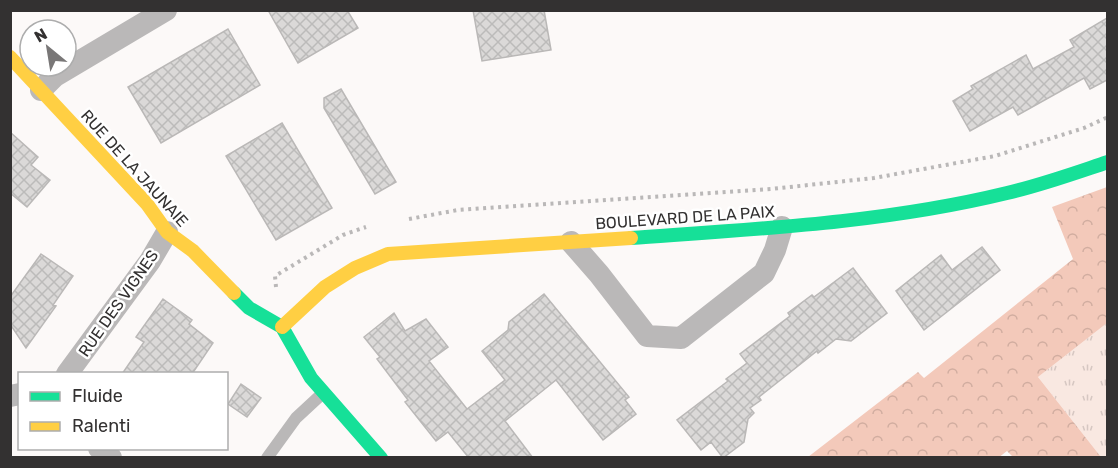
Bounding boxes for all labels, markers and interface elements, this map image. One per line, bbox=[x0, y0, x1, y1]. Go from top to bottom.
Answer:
north arrow bbox=[18, 18, 78, 78]
text: N bbox=[31, 24, 50, 47]
street label: RUE DE LA JAUNAIE bbox=[77, 106, 192, 231]
street label: BOULEVARD DE LA PAIX bbox=[595, 202, 775, 233]
street label: RUE DES VIGNES bbox=[74, 246, 162, 360]
legend bbox=[18, 372, 228, 450]
text: Fluide bbox=[72, 385, 123, 407]
text: Ralenti bbox=[72, 415, 130, 437]

